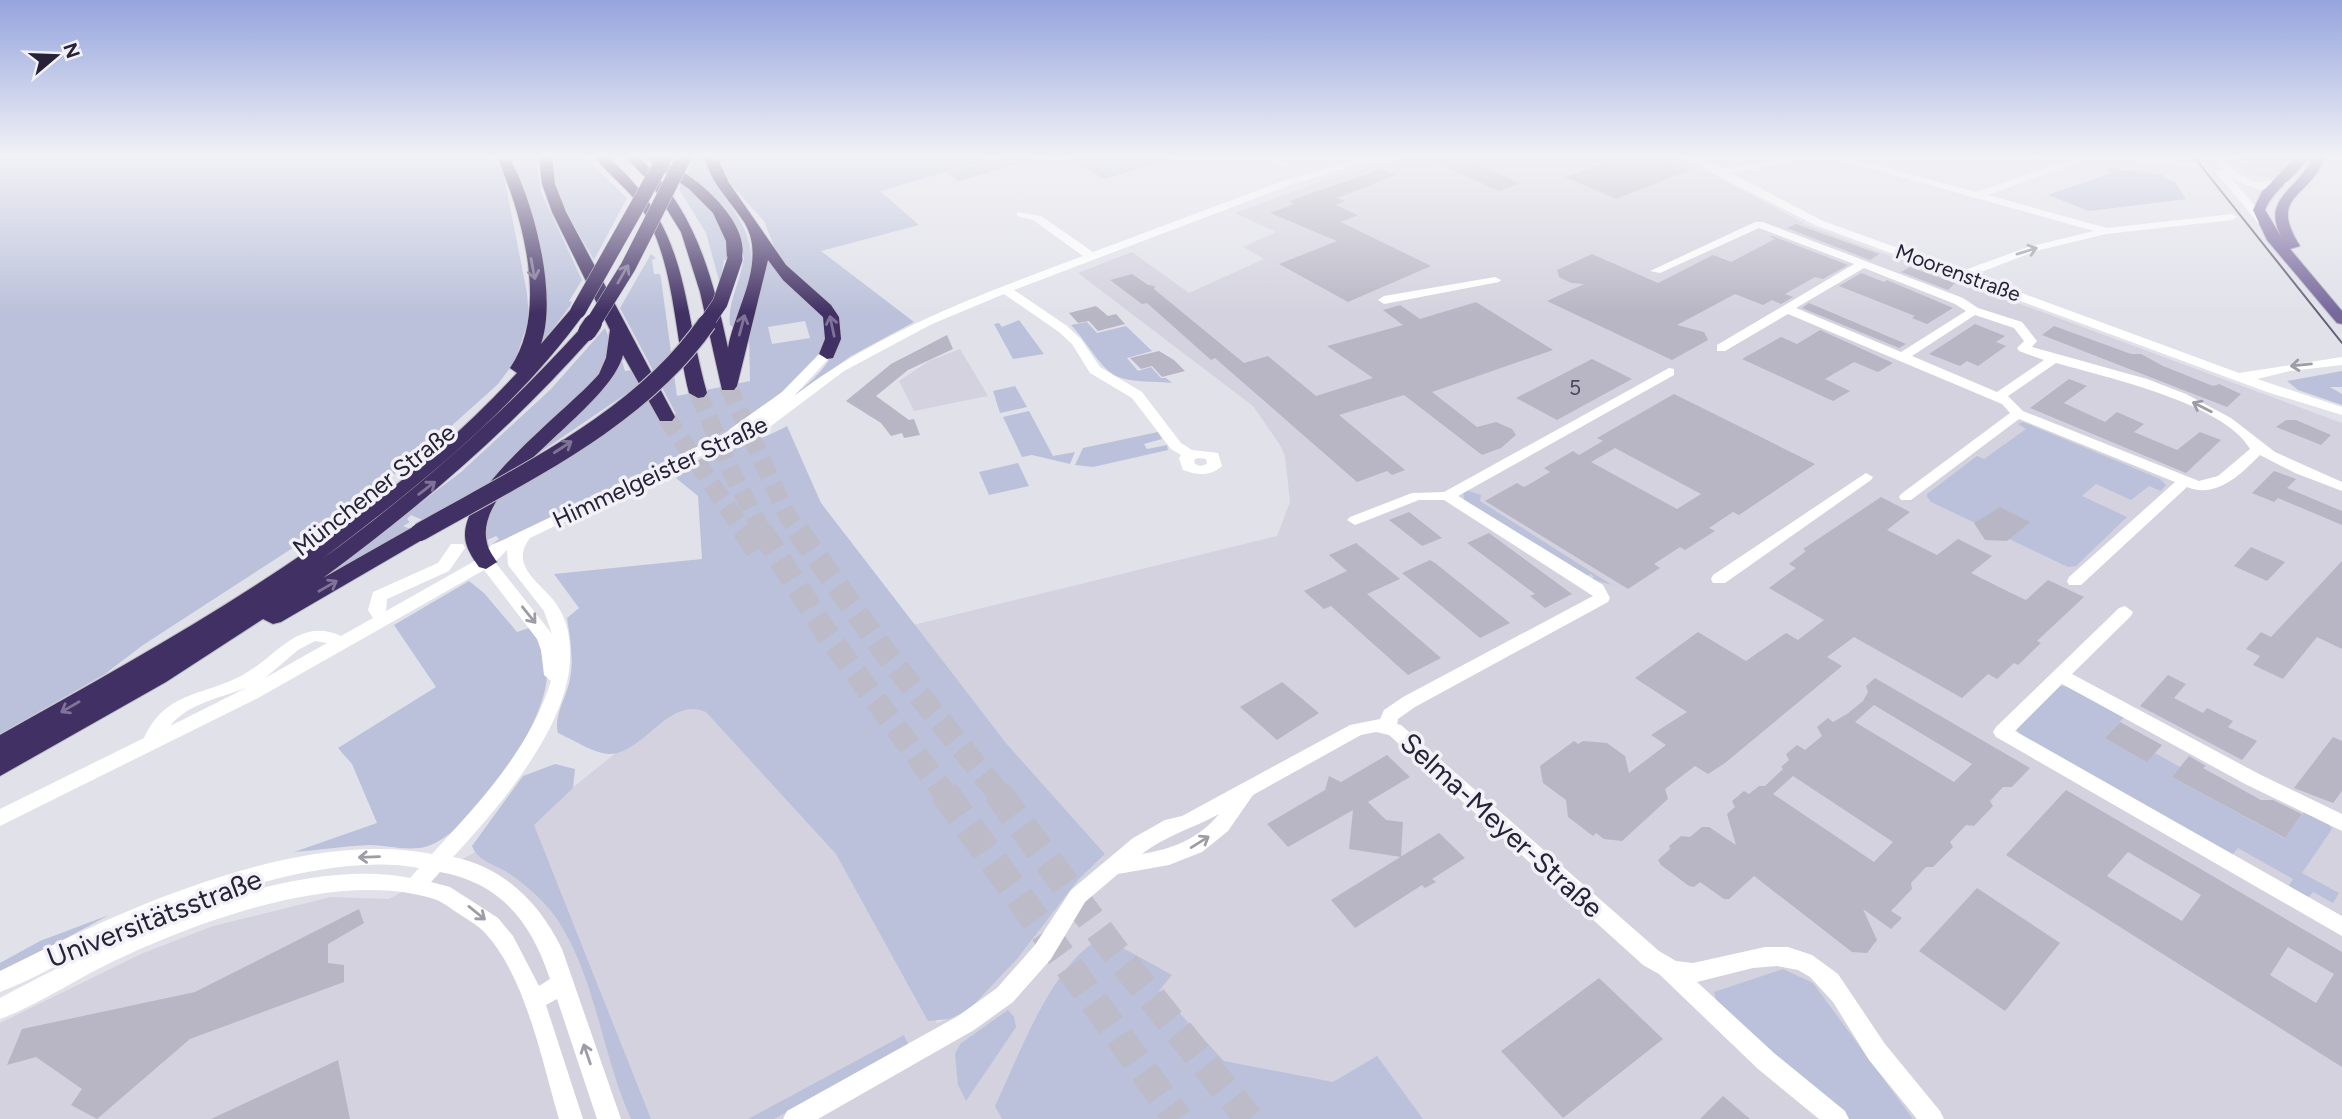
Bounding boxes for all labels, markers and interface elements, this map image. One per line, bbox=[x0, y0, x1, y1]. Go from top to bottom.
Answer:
north arrow bbox=[21, 21, 91, 91]
text: N bbox=[58, 40, 85, 61]
street label: Moorenstraße bbox=[1892, 238, 2024, 307]
one-way arrow bbox=[2015, 244, 2037, 256]
one-way arrow bbox=[527, 257, 541, 280]
one-way arrow bbox=[617, 264, 631, 284]
one-way arrow bbox=[736, 314, 749, 337]
one-way arrow bbox=[824, 315, 837, 337]
one-way arrow bbox=[2290, 359, 2313, 372]
house number: 5 bbox=[1569, 375, 1581, 400]
one-way arrow bbox=[2192, 400, 2213, 414]
street label: Himmelgeister Straße bbox=[548, 409, 772, 534]
street label: Münchener Straße bbox=[287, 417, 461, 562]
one-way arrow bbox=[552, 440, 572, 454]
one-way arrow bbox=[417, 480, 435, 495]
one-way arrow bbox=[317, 578, 337, 592]
one-way arrow bbox=[521, 605, 537, 623]
one-way arrow bbox=[60, 700, 80, 714]
street label: Selma-Meyer-Straße bbox=[1394, 725, 1610, 925]
one-way arrow bbox=[1190, 835, 1210, 849]
one-way arrow bbox=[358, 850, 381, 863]
street label: Universitätsstraße bbox=[42, 861, 266, 975]
one-way arrow bbox=[468, 906, 486, 921]
one-way arrow bbox=[580, 1044, 592, 1066]

